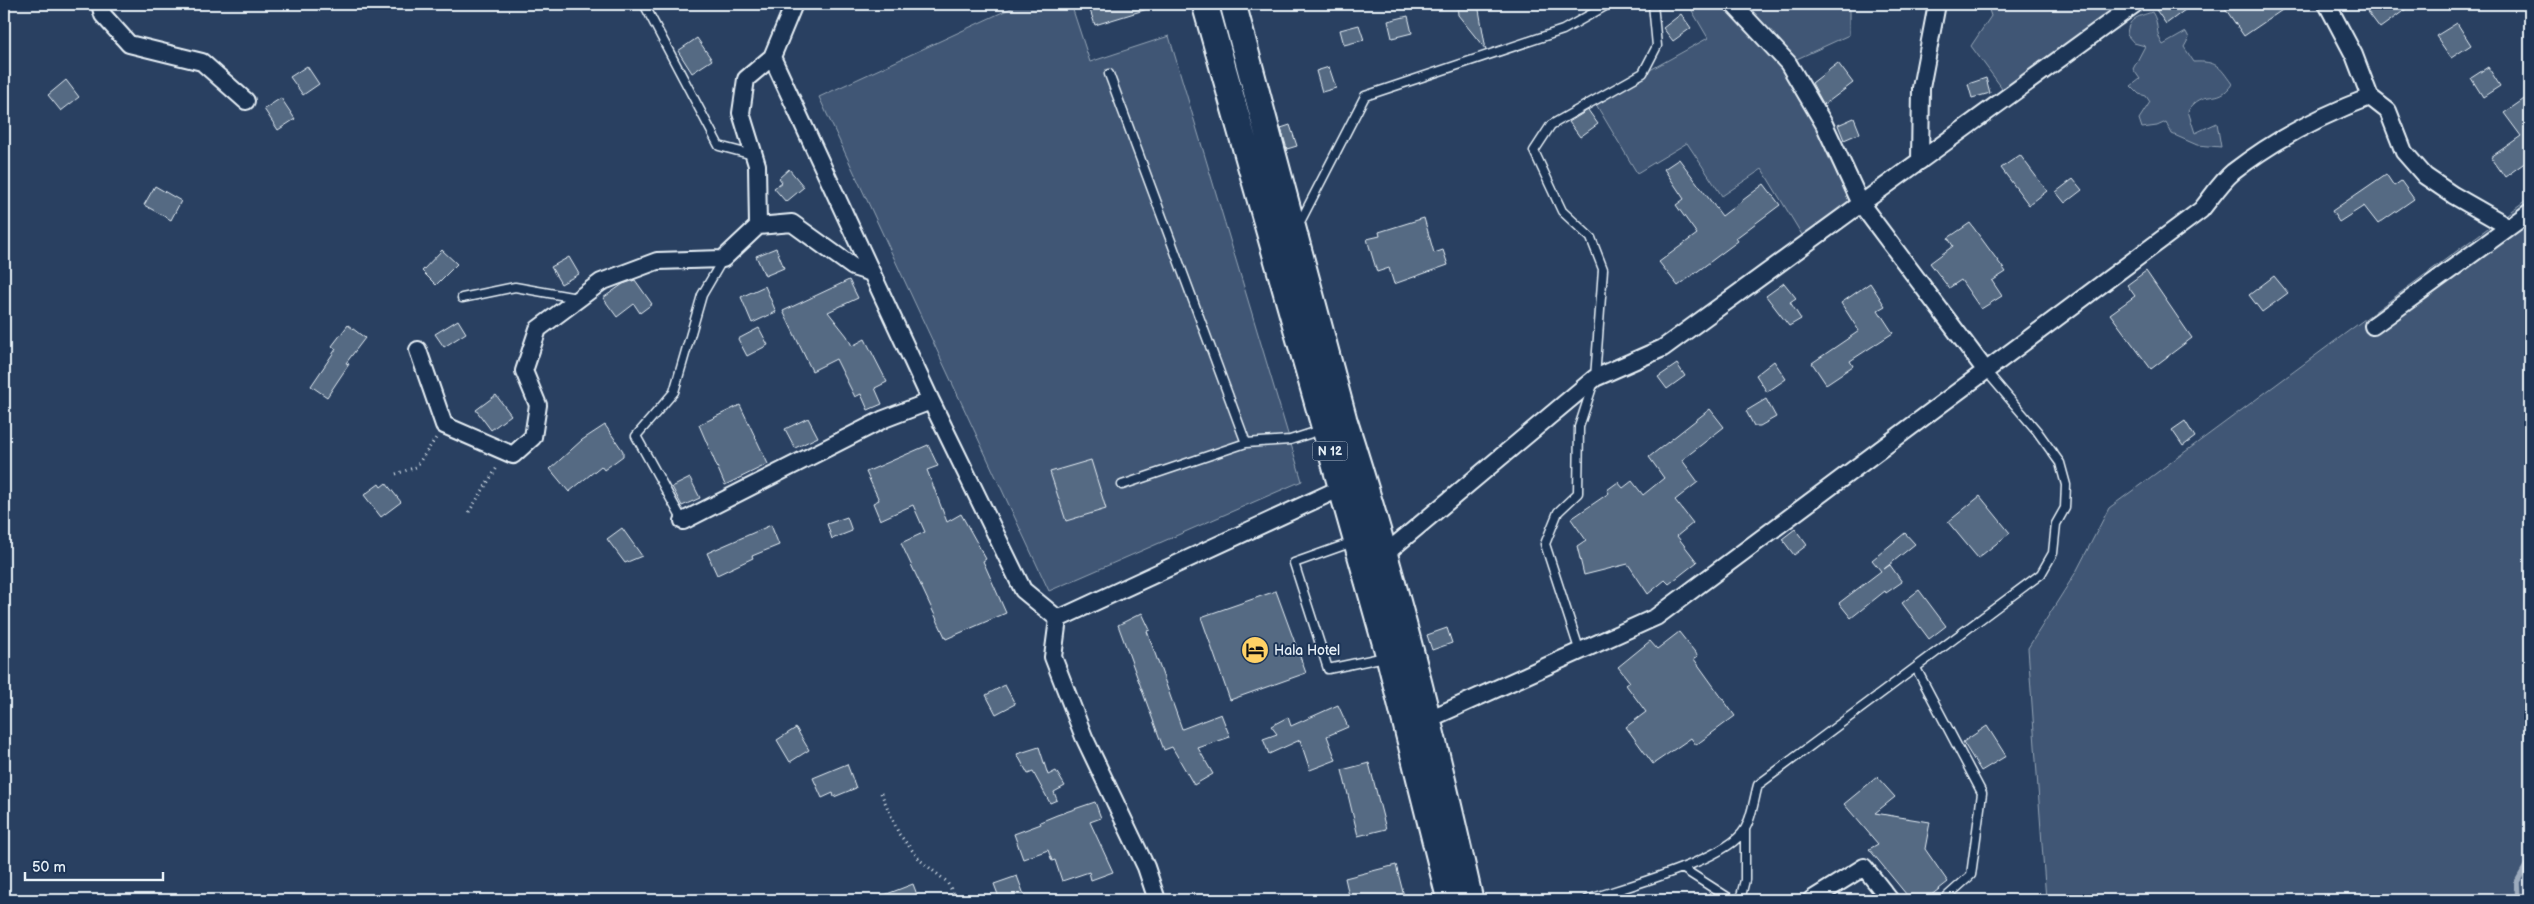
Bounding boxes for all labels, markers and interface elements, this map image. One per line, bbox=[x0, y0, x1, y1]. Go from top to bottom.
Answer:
road number: N 12 bbox=[1312, 442, 1348, 461]
hotel icon: Hala Hotel bbox=[1240, 635, 1270, 665]
place label: Hala Hotel bbox=[1274, 642, 1340, 659]
scale bar bbox=[25, 849, 162, 881]
text: 50 m bbox=[32, 858, 66, 877]

